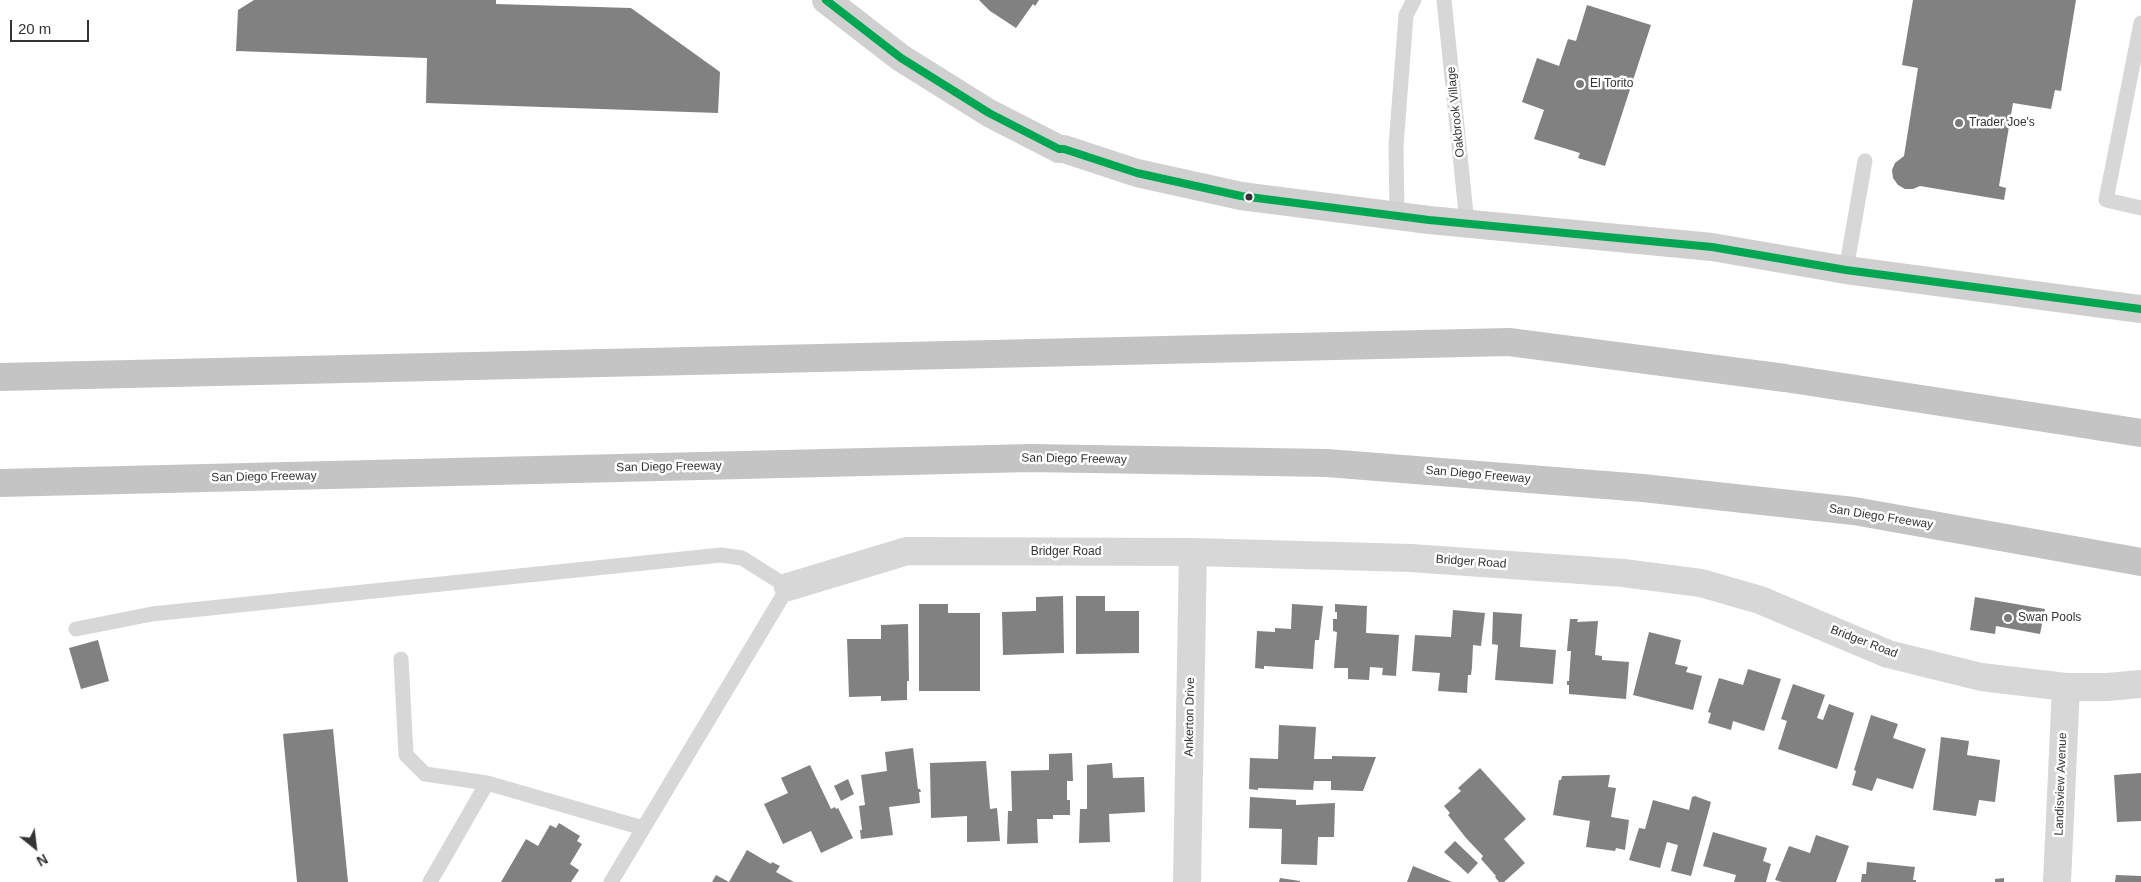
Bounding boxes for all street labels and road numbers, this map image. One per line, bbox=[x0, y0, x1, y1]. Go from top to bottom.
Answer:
street label: Oakbrook Village bbox=[1444, 66, 1468, 158]
street label: San Diego Freeway bbox=[1021, 451, 1127, 467]
street label: San Diego Freeway bbox=[616, 459, 722, 475]
street label: San Diego Freeway bbox=[1425, 463, 1531, 487]
street label: San Diego Freeway bbox=[211, 469, 317, 485]
street label: San Diego Freeway bbox=[1828, 502, 1934, 532]
street label: Bridger Road bbox=[1031, 545, 1101, 559]
street label: Bridger Road bbox=[1435, 552, 1507, 572]
street label: Bridger Road bbox=[1828, 623, 1900, 661]
street label: Ankerton Drive bbox=[1182, 677, 1198, 757]
street label: Landisview Avenue bbox=[2052, 732, 2070, 836]

